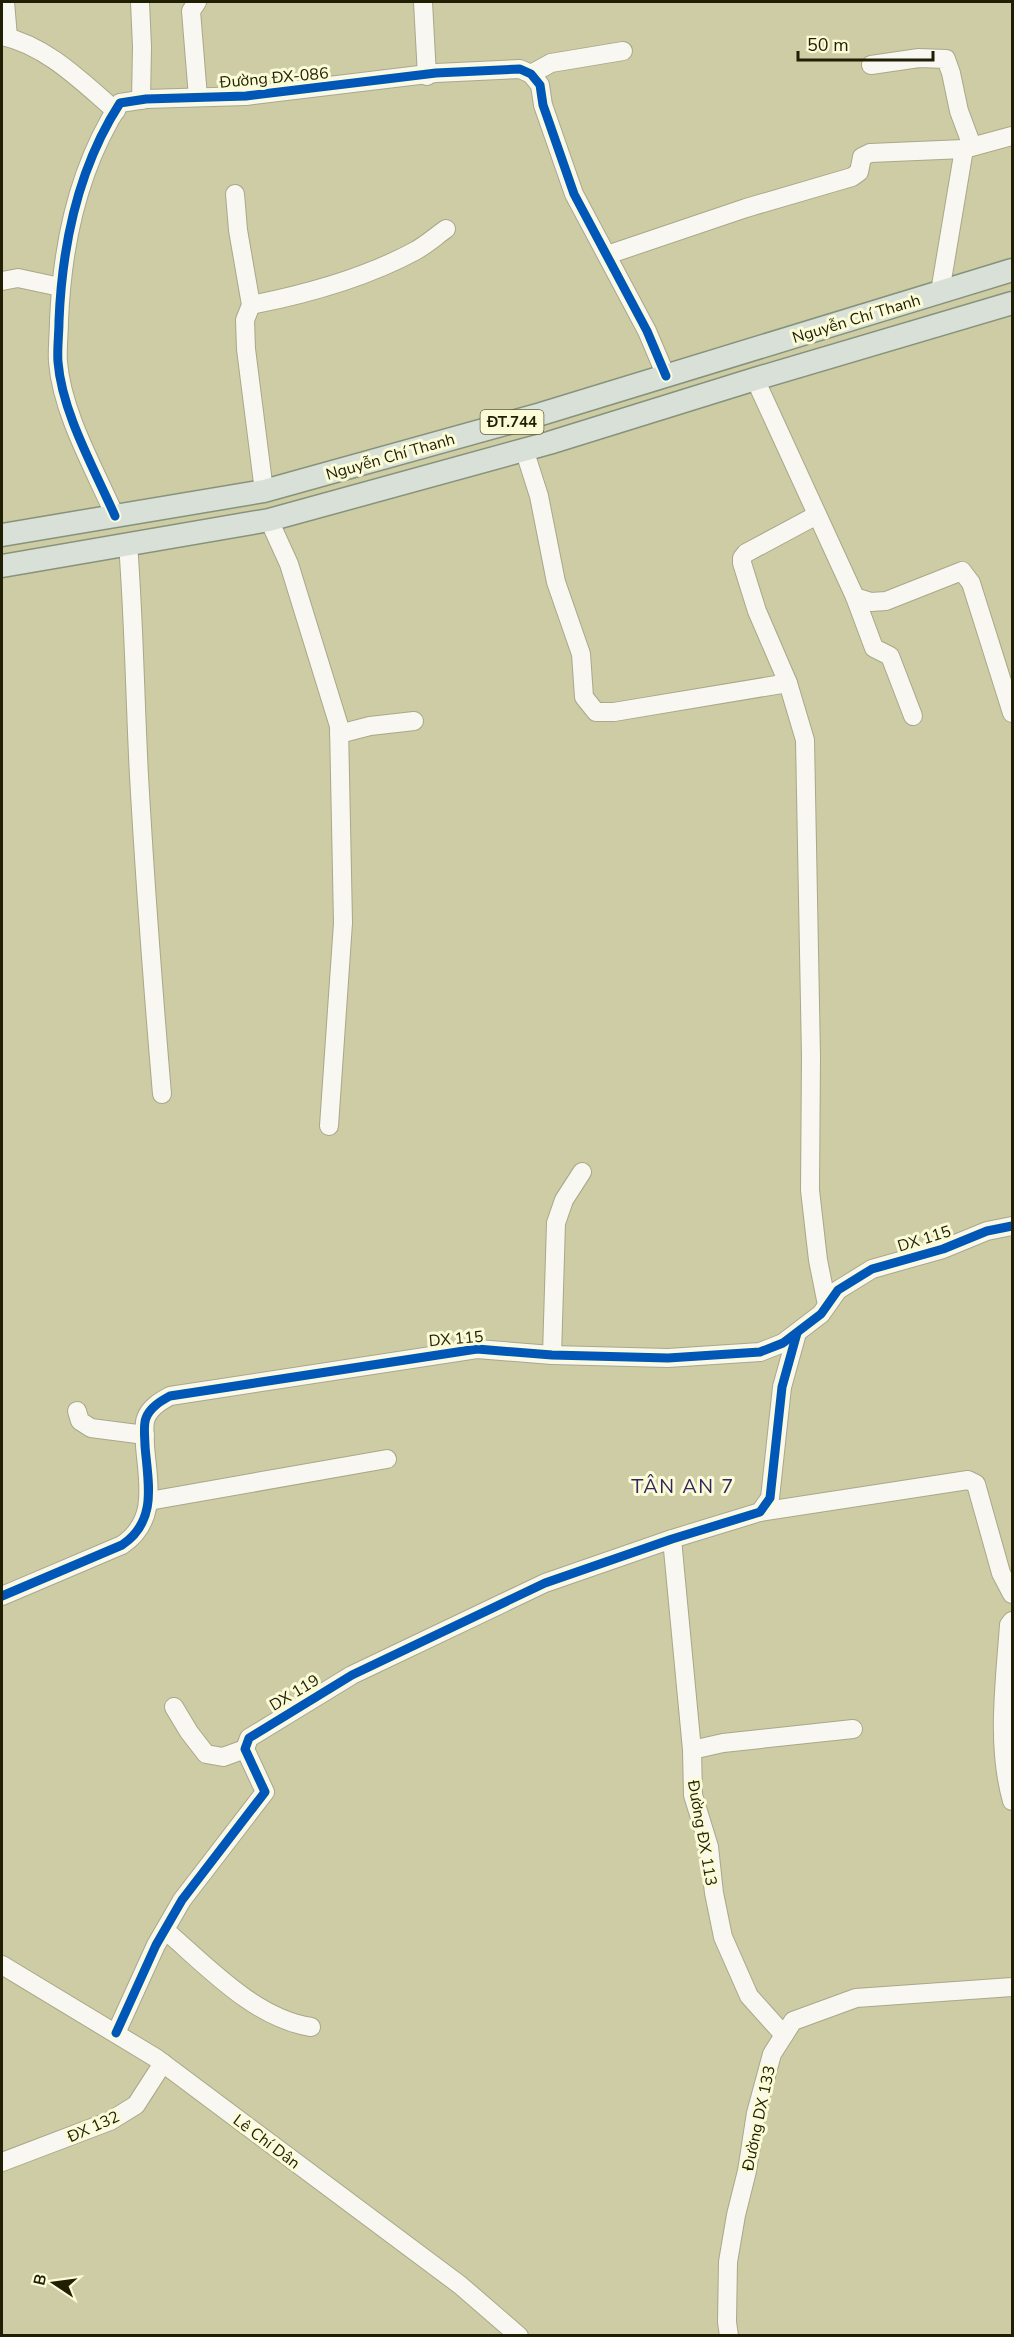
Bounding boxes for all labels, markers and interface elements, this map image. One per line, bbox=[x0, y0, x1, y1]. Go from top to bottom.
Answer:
scale bar bbox=[798, 24, 933, 62]
text: 50 m bbox=[807, 33, 849, 57]
street label: Đường ĐX-086 bbox=[218, 62, 329, 94]
street label: Nguyễn Chí Thanh bbox=[789, 289, 923, 349]
road number: ĐT.744 bbox=[480, 410, 544, 434]
street label: Nguyễn Chí Thanh bbox=[323, 428, 457, 486]
street label: DX 115 bbox=[895, 1220, 954, 1257]
street label: DX 115 bbox=[428, 1326, 484, 1352]
district label: TÂN AN 7 bbox=[631, 1473, 735, 1500]
street label: DX 119 bbox=[265, 1669, 324, 1716]
street label: Đường ĐX 113 bbox=[682, 1778, 722, 1888]
street label: Đường DX 133 bbox=[737, 2064, 781, 2174]
street label: ĐX 132 bbox=[63, 2106, 123, 2149]
street label: Lê Chí Dân bbox=[228, 2109, 304, 2174]
north arrow bbox=[24, 2253, 84, 2313]
text: B bbox=[28, 2272, 52, 2288]

